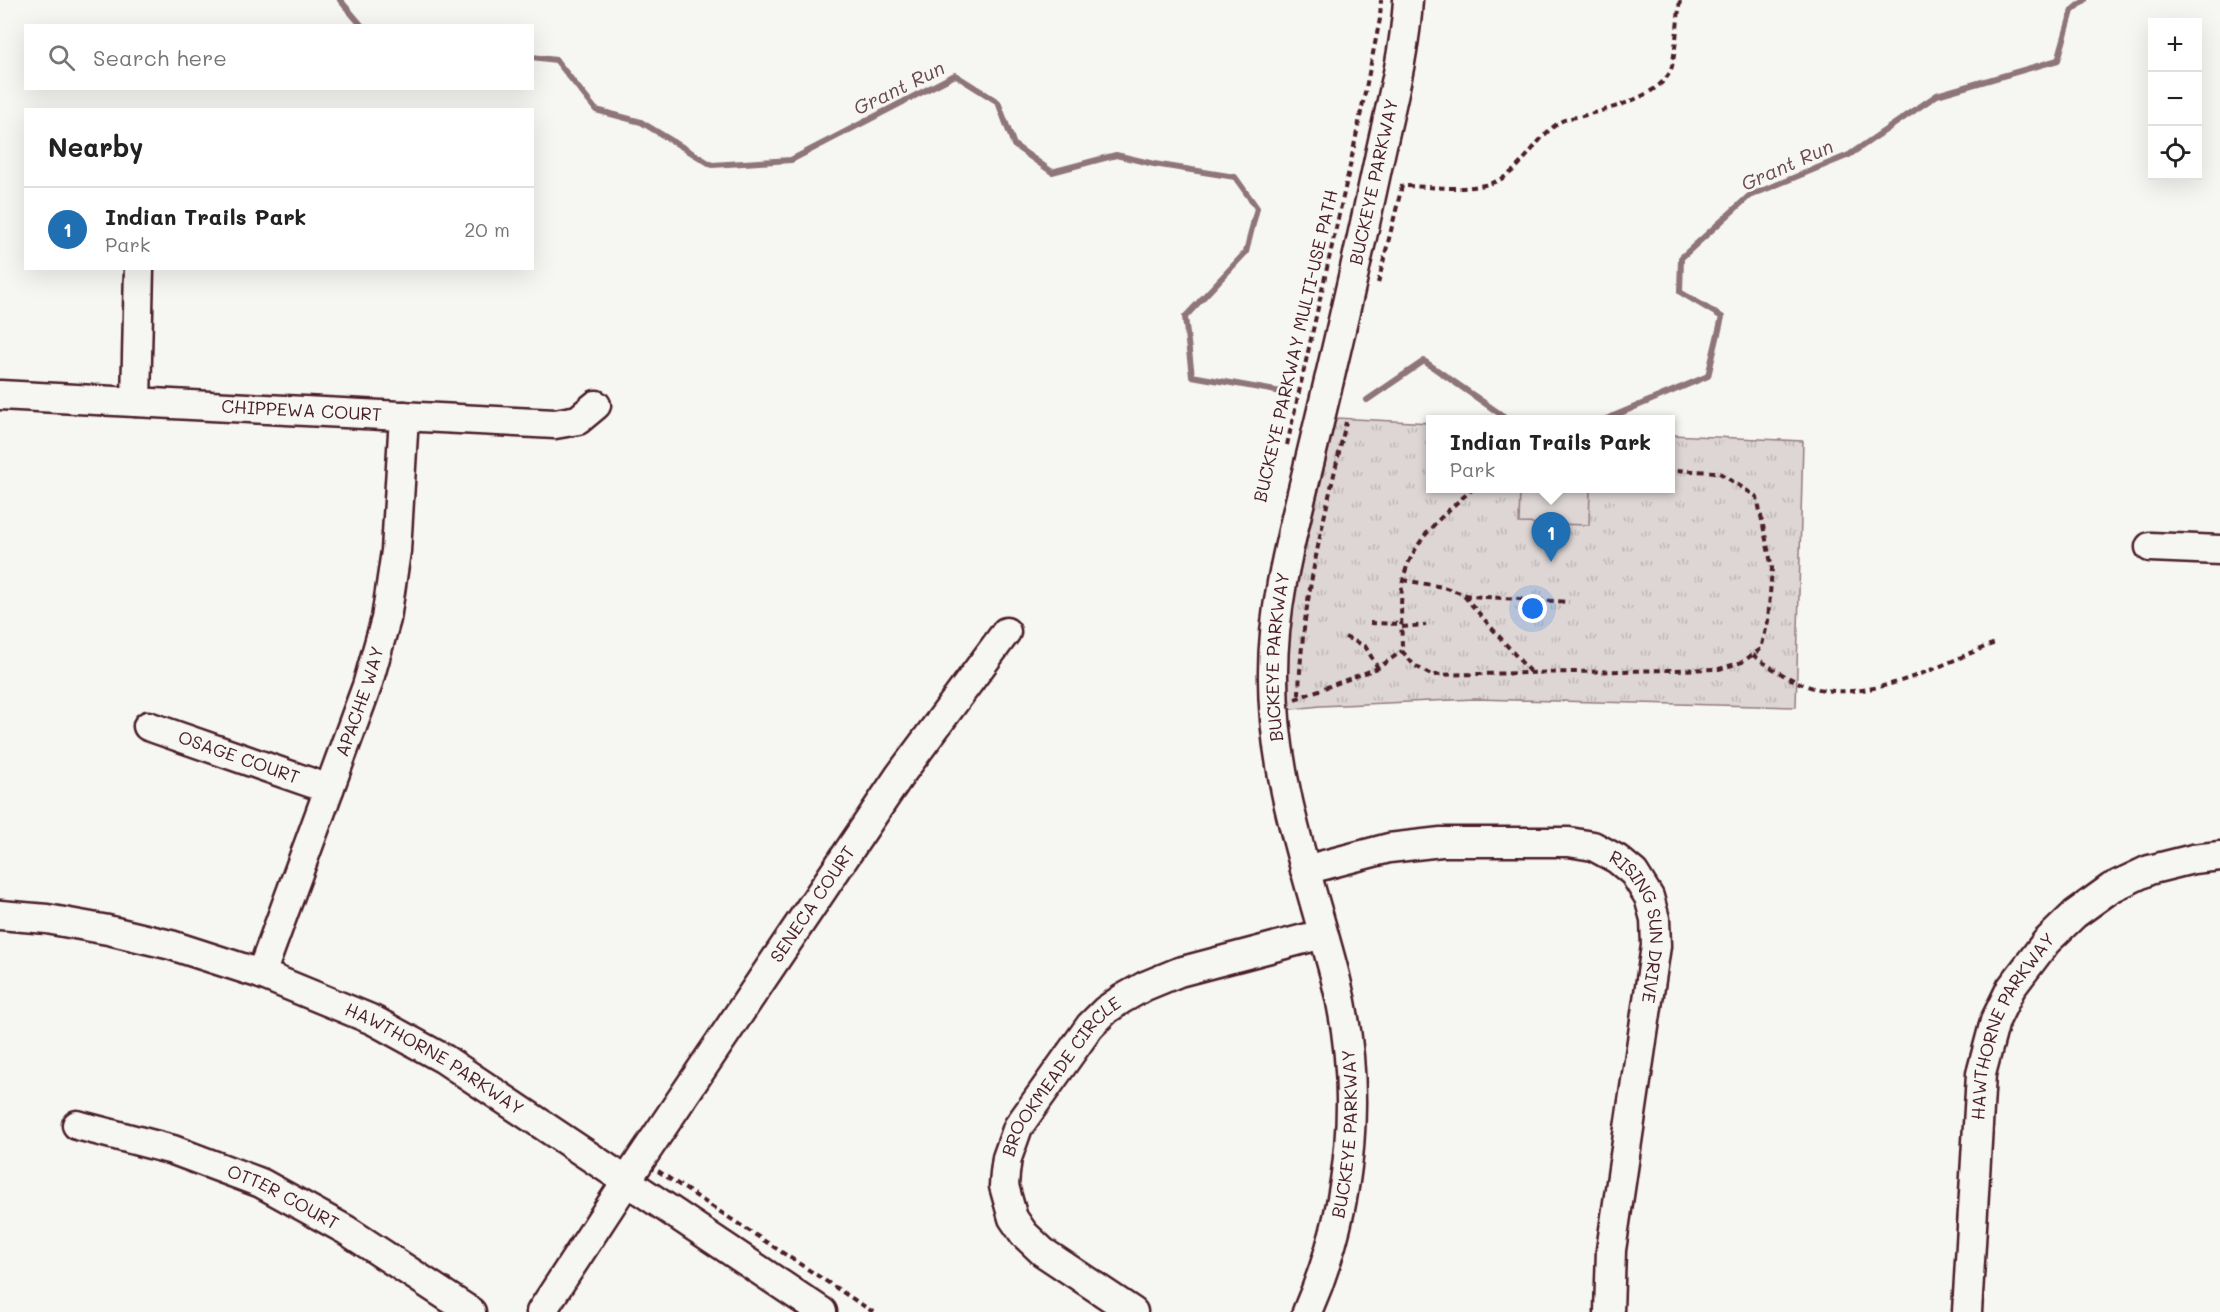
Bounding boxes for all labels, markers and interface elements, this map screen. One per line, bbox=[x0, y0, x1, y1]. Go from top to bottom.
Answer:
map controls bbox=[2148, 18, 2202, 180]
button: + bbox=[2148, 18, 2202, 72]
search box bbox=[24, 24, 534, 90]
icon: search bbox=[45, 41, 78, 74]
text: Search here bbox=[93, 43, 227, 72]
water label: Grant Run bbox=[849, 54, 949, 120]
button: − bbox=[2148, 72, 2202, 126]
street label: BUCKEYE PARKWAY bbox=[1343, 96, 1403, 267]
button: locate bbox=[2148, 126, 2202, 180]
text: Nearby bbox=[48, 130, 143, 164]
water label: Grant Run bbox=[1736, 132, 1837, 196]
street label: BUCKEYE PARKWAY MULTI-USE PATH bbox=[1247, 187, 1343, 504]
text: Indian Trails Park bbox=[105, 202, 306, 231]
text: 1 bbox=[63, 216, 72, 242]
text: 20 m bbox=[464, 216, 510, 242]
text: Park bbox=[105, 231, 150, 257]
street label: CHIPPEWA COURT bbox=[221, 394, 383, 426]
popup bbox=[1426, 415, 1675, 493]
text: Indian Trails Park bbox=[1450, 427, 1651, 456]
text: Park bbox=[1450, 456, 1495, 482]
pin: 1 bbox=[1532, 512, 1570, 562]
street label: BUCKEYE PARKWAY bbox=[1260, 570, 1295, 743]
your location bbox=[1518, 594, 1547, 623]
street label: APACHE WAY bbox=[329, 643, 389, 760]
street label: OSAGE COURT bbox=[175, 724, 303, 789]
street label: SENECA COURT bbox=[764, 841, 860, 967]
street label: RISING SUN DRIVE bbox=[1605, 844, 1669, 1005]
street label: HAWTHORNE PARKWAY bbox=[1965, 927, 2060, 1121]
street label: BROOKMEADE CIRCLE bbox=[996, 990, 1125, 1159]
street label: HAWTHORNE PARKWAY bbox=[342, 997, 529, 1120]
street label: BUCKEYE PARKWAY bbox=[1325, 1048, 1362, 1220]
street label: OTTER COURT bbox=[224, 1158, 344, 1235]

